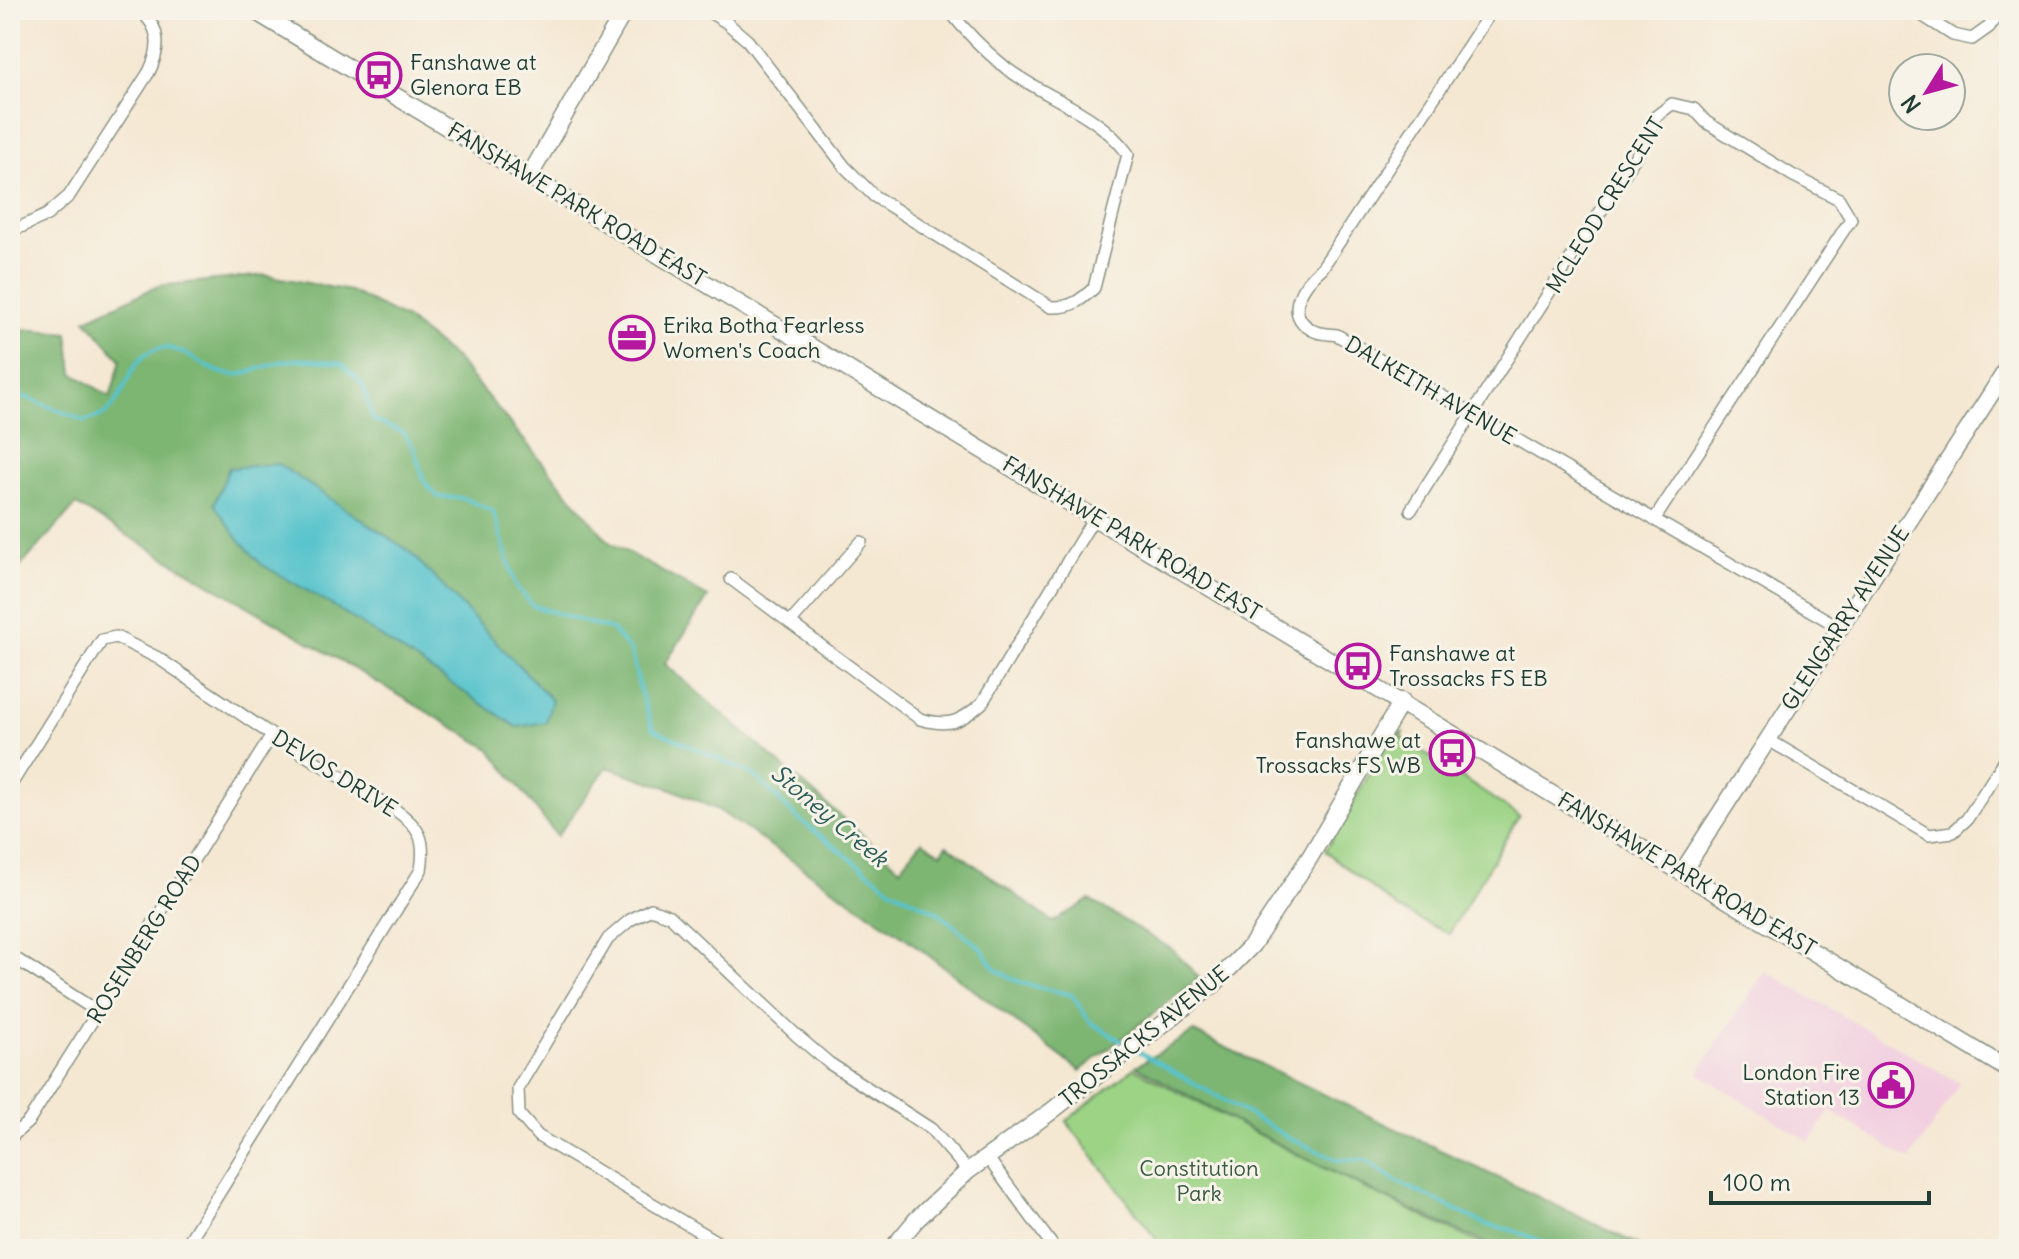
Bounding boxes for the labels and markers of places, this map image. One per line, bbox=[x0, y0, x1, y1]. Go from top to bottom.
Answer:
place label: Fanshawe at Glenora EB bbox=[410, 48, 536, 101]
bus stop icon: Fanshawe at Glenora EB bbox=[355, 51, 403, 99]
place label: Erika Botha Fearless Women's Coach bbox=[663, 311, 865, 364]
office icon: Erika Botha Fearless Women's Coach bbox=[608, 314, 656, 362]
place label: Fanshawe at Trossacks FS EB bbox=[1389, 639, 1548, 692]
bus stop icon: Fanshawe at Trossacks FS EB bbox=[1334, 642, 1382, 690]
place label: Fanshawe at Trossacks FS WB bbox=[1255, 726, 1421, 779]
bus stop icon: Fanshawe at Trossacks FS WB bbox=[1428, 729, 1476, 777]
place label: London Fire Station 13 bbox=[1742, 1058, 1860, 1111]
public building icon: London Fire Station 13 bbox=[1867, 1061, 1915, 1109]

